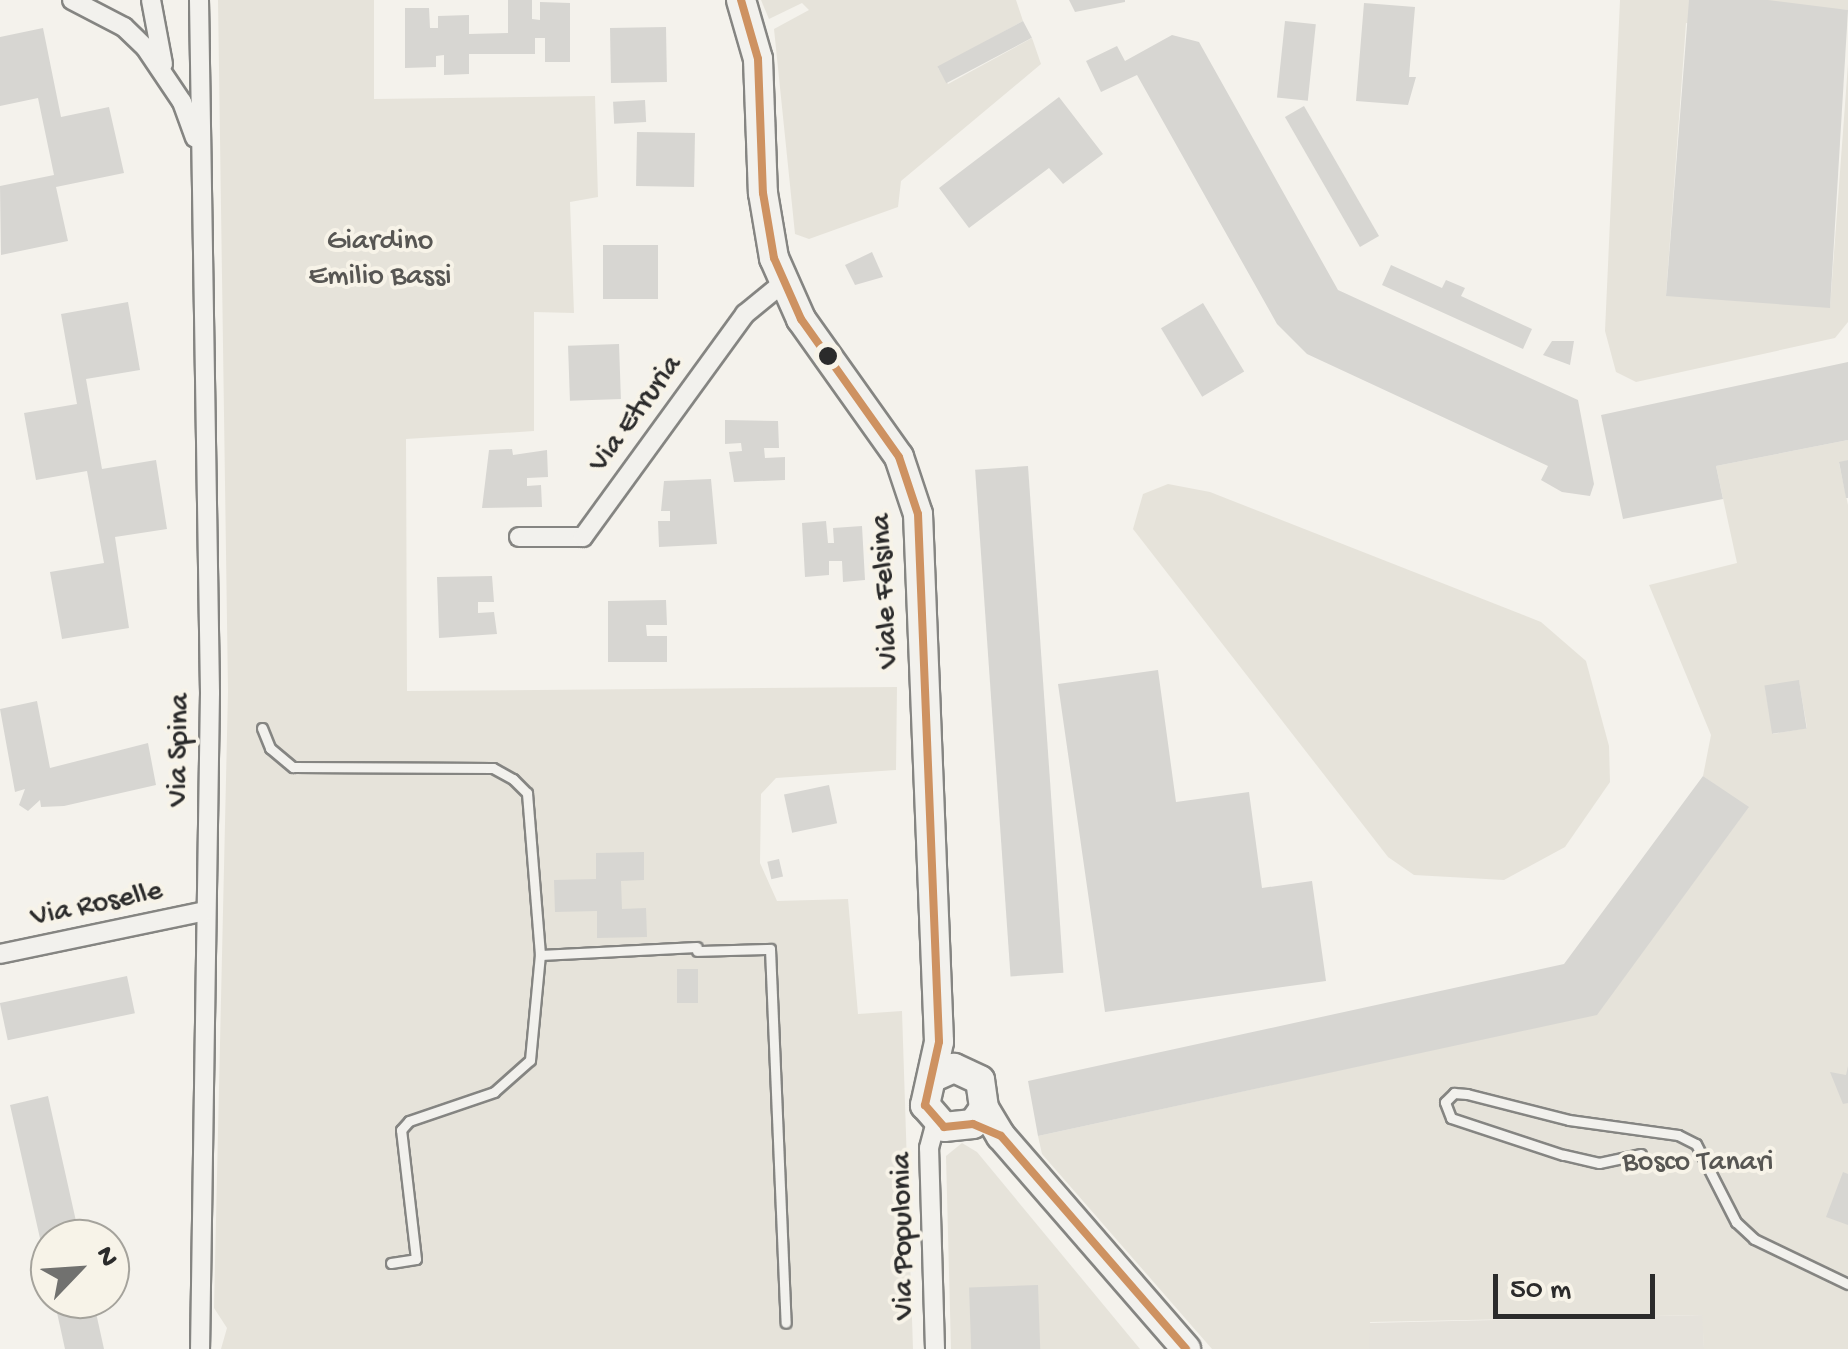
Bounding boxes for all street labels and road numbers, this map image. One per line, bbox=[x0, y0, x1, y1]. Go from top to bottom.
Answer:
street label: Via Etruria bbox=[582, 349, 692, 481]
street label: Viale Felsina bbox=[865, 513, 909, 669]
street label: Via Spina bbox=[162, 693, 200, 807]
street label: Via Roselle bbox=[28, 875, 166, 937]
street label: Via Populonia bbox=[886, 1152, 924, 1320]

